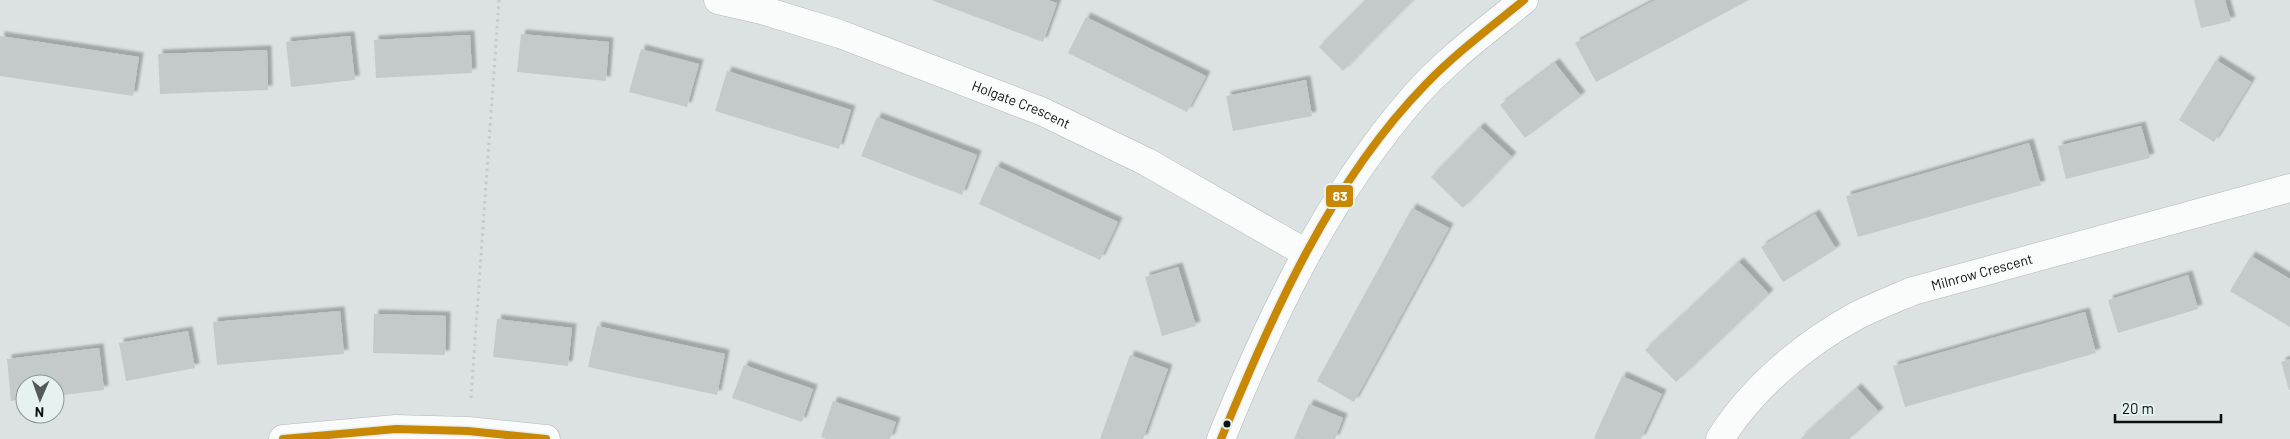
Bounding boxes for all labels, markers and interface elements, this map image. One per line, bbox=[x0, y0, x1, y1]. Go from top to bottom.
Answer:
street label: Holgate Crescent bbox=[970, 76, 1073, 132]
line badge: 83 bbox=[1325, 184, 1354, 208]
text: 83 bbox=[1332, 187, 1348, 204]
street label: Milnrow Crescent bbox=[1929, 250, 2035, 294]
north arrow bbox=[15, 374, 65, 424]
scale bar bbox=[2115, 392, 2221, 424]
text: 20 m bbox=[2122, 399, 2154, 417]
text: N bbox=[35, 404, 44, 421]
unlabelled marker bbox=[1222, 419, 1232, 429]

